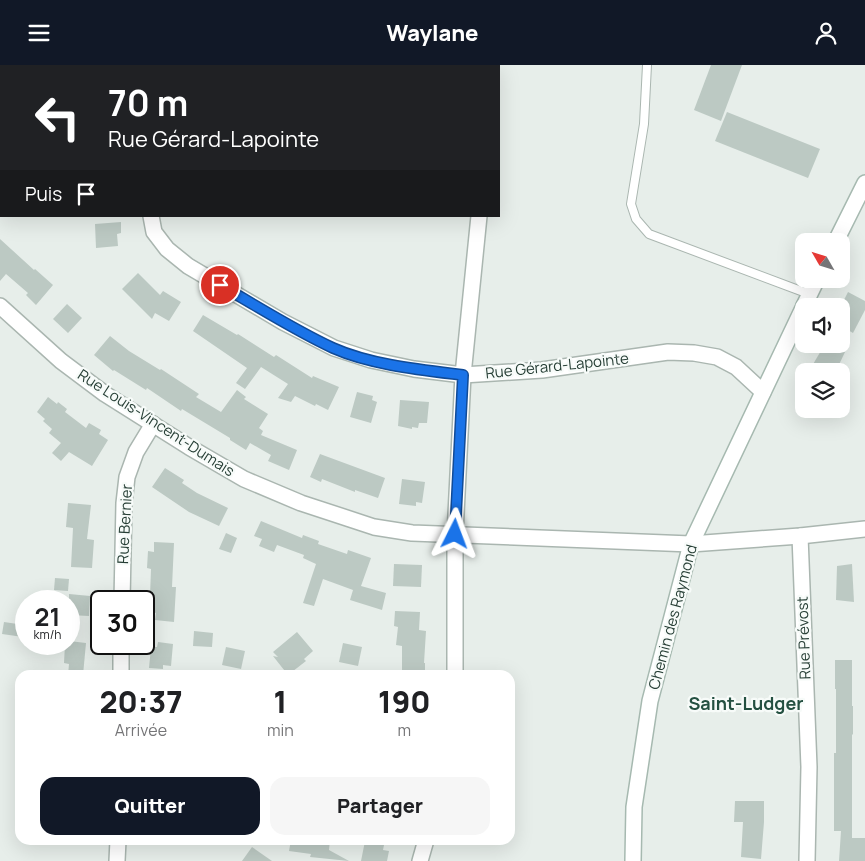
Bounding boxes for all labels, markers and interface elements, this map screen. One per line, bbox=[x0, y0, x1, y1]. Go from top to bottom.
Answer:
text: Waylane bbox=[387, 18, 478, 48]
icon: menu bbox=[25, 19, 53, 47]
icon: person bbox=[812, 19, 840, 47]
text: 70 m bbox=[108, 79, 188, 127]
icon: left bbox=[25, 85, 90, 150]
text: Rue Gérard-Lapointe bbox=[108, 124, 319, 154]
icon: arrive bbox=[72, 180, 100, 208]
text: Puis bbox=[25, 181, 62, 207]
north arrow bbox=[795, 233, 850, 287]
map controls bbox=[795, 233, 850, 418]
pin bbox=[199, 264, 241, 306]
icon: arrive bbox=[206, 271, 234, 299]
button: sound bbox=[795, 298, 850, 353]
street label: Rue Gérard-Lapointe bbox=[484, 348, 630, 383]
button: layers bbox=[795, 363, 850, 418]
street label: Rue Louis-Vincent-Dumais bbox=[74, 364, 239, 481]
street label: Rue Bernier bbox=[112, 483, 137, 565]
position arrow bbox=[428, 507, 480, 559]
street label: Chemin des Raymond bbox=[643, 542, 702, 692]
speed limit sign: 30 bbox=[90, 590, 155, 655]
street label: Rue Prévost bbox=[792, 596, 815, 680]
text: 21 bbox=[35, 599, 60, 634]
text: km/h bbox=[34, 626, 61, 643]
text: 20:37 bbox=[99, 681, 183, 722]
text: 1 bbox=[273, 681, 287, 722]
text: 190 bbox=[378, 681, 431, 722]
district label: Saint-Ludger bbox=[689, 691, 803, 715]
text: Arrivée bbox=[115, 719, 167, 741]
text: min bbox=[267, 719, 294, 741]
text: m bbox=[398, 719, 411, 741]
button: Quitter bbox=[40, 777, 260, 835]
button: Partager bbox=[270, 777, 490, 835]

